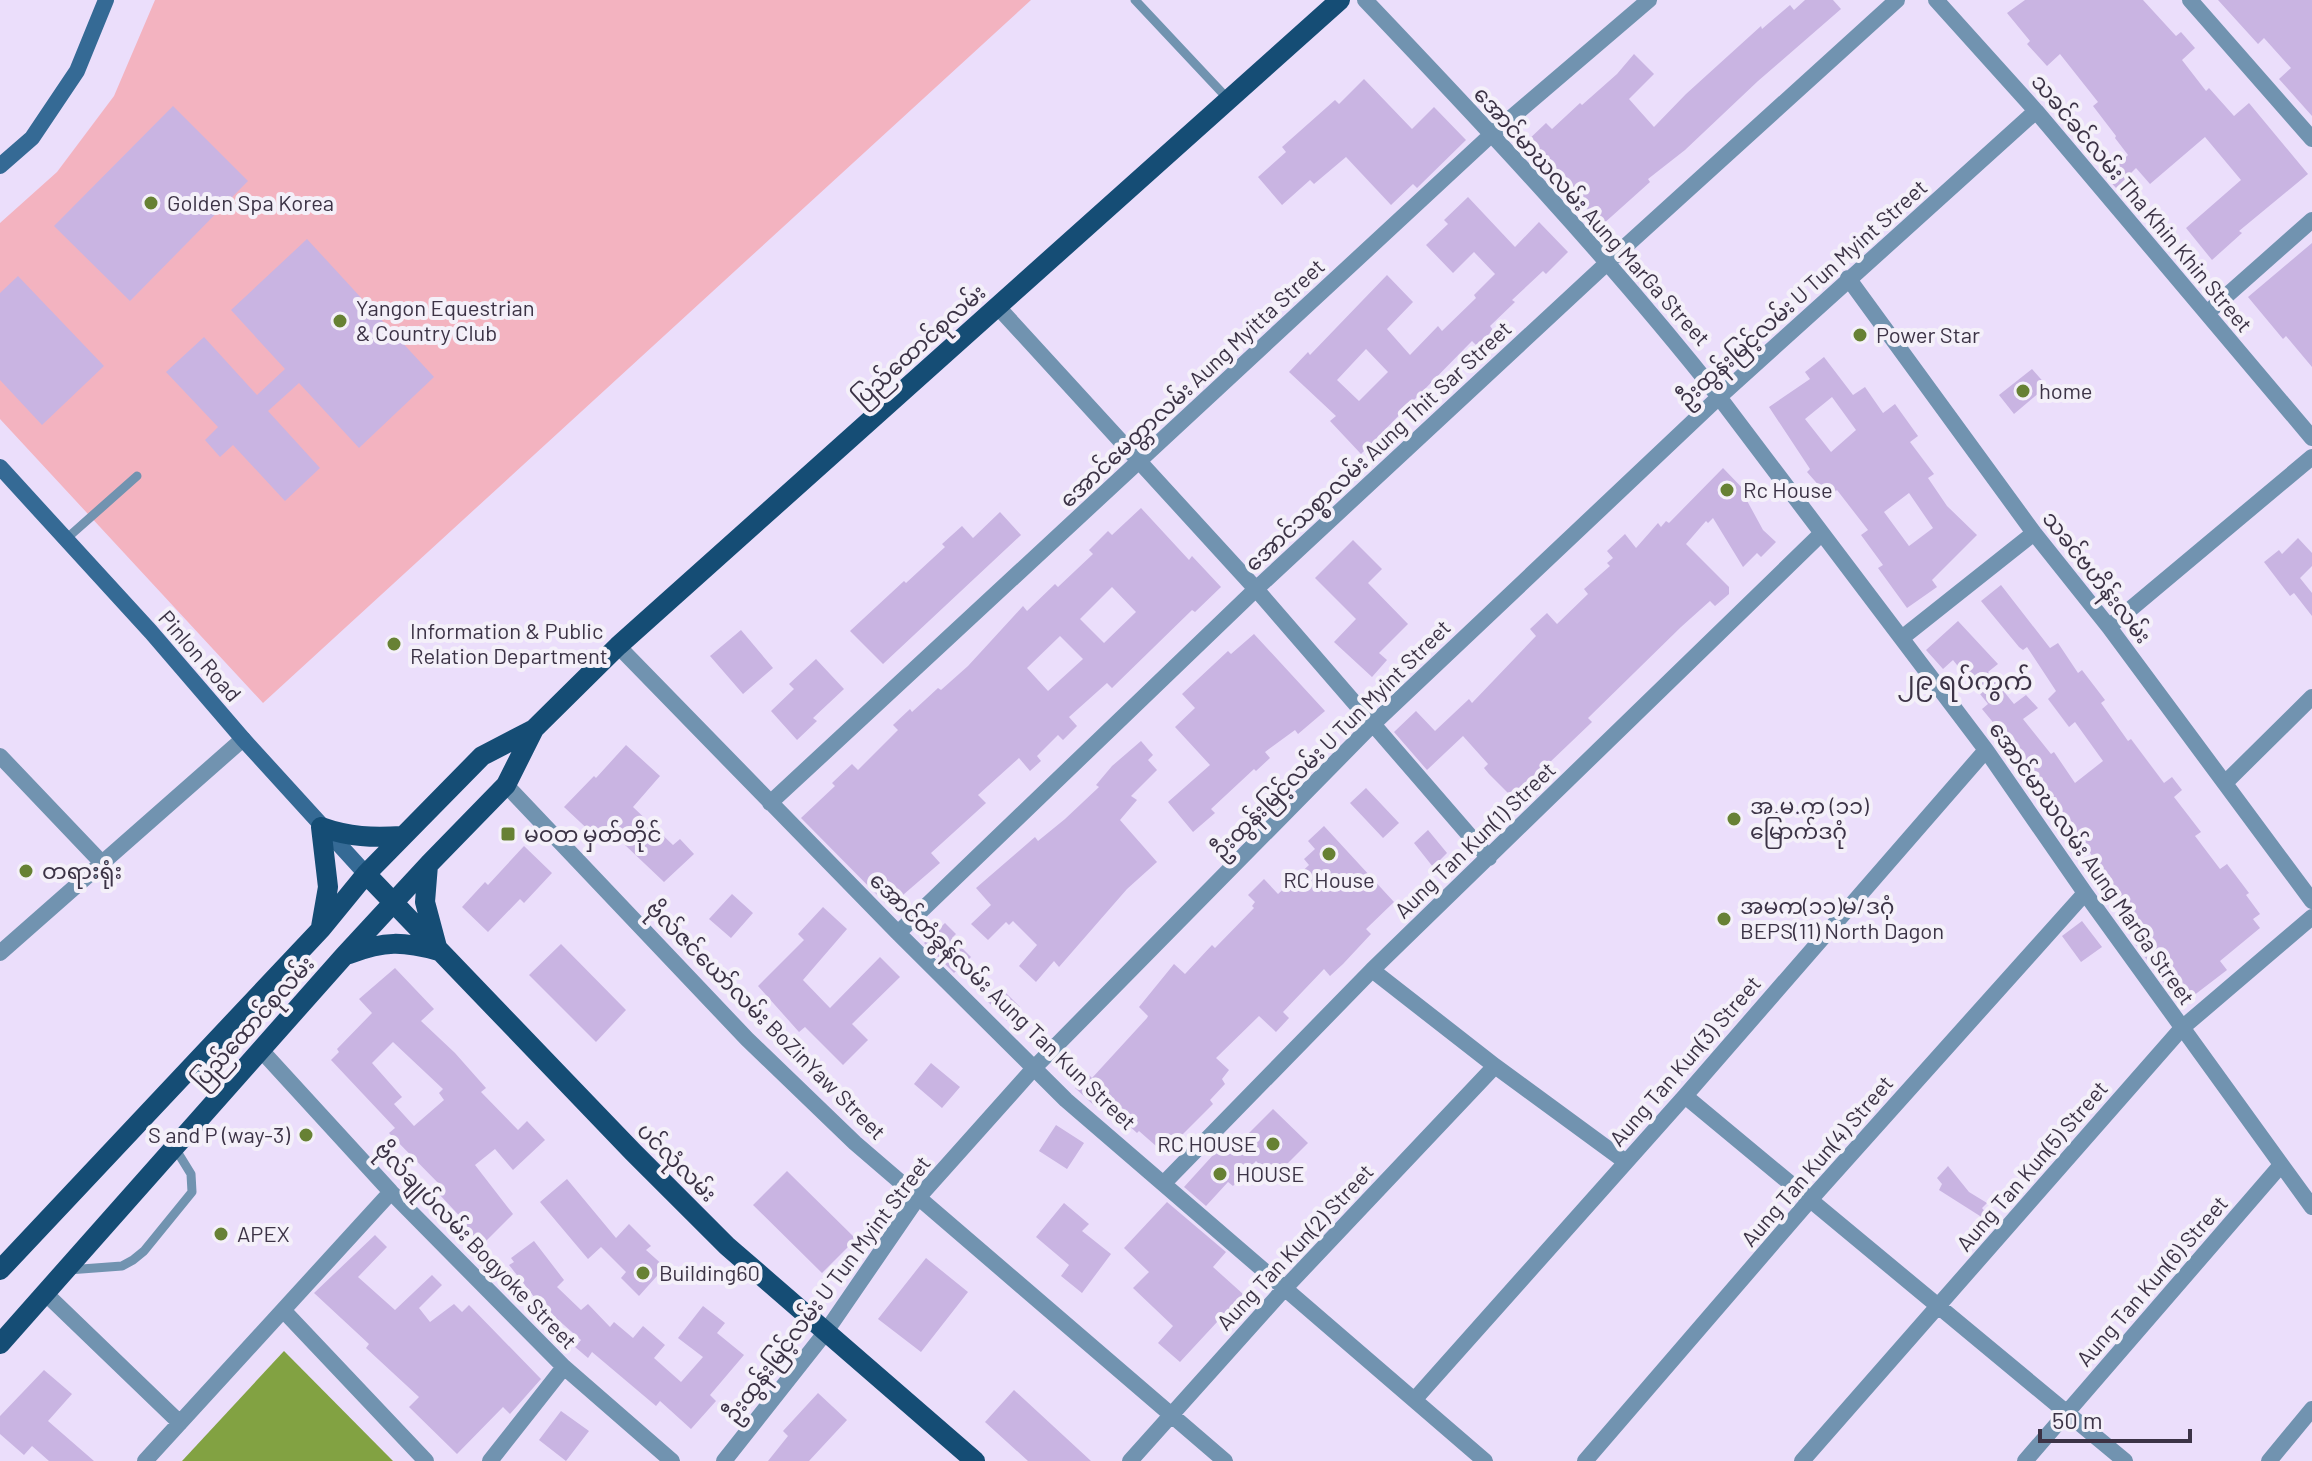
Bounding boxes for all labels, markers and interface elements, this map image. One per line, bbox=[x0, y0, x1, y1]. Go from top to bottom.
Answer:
street label: သခင်ခင်လမ်း Tha Khin Khin Street bbox=[2027, 67, 2259, 337]
street label: အောင်မာဃလမ်း Aung MarGa Street bbox=[1469, 80, 1717, 350]
street label: ဦးထွန်းမြင့်လမ်း U Tun Myint Street bbox=[1670, 172, 1936, 416]
place label: Golden Spa Korea bbox=[167, 189, 334, 215]
marker: Golden Spa Korea bbox=[142, 194, 160, 212]
street label: အောင်မေတ္တာလမ်း Aung Myitta Street bbox=[1053, 252, 1333, 516]
street label: ပြည်ထောင်စုလမ်း bbox=[846, 277, 994, 415]
place label: Yangon Equestrian & Country Club bbox=[356, 294, 535, 345]
marker: Yangon Equestrian & Country Club bbox=[331, 312, 349, 330]
street label: အောင်သစ္စာလမ်း Aung Thit Sar Street bbox=[1238, 314, 1520, 581]
place label: Power Star bbox=[1876, 321, 1980, 347]
marker: Power Star bbox=[1851, 326, 1869, 344]
place label: home bbox=[2039, 377, 2092, 403]
marker: home bbox=[2014, 382, 2032, 400]
place label: Rc House bbox=[1743, 476, 1833, 502]
marker: Rc House bbox=[1718, 481, 1736, 499]
street label: သခင်ဗဟိန်းလမ်း bbox=[2033, 504, 2158, 652]
street label: Pinlon Road bbox=[154, 604, 247, 706]
street label: ဦးထွန်းမြင့်လမ်း U Tun Myint Street bbox=[1205, 613, 1459, 867]
place label: Information & Public Relation Department bbox=[410, 617, 608, 668]
marker: Information & Public Relation Department bbox=[385, 635, 403, 653]
district label: ၂၉ ရပ်ကွက် bbox=[1897, 664, 2033, 702]
street label: အောင်မာဃလမ်း Aung MarGa Street bbox=[1985, 715, 2202, 1009]
street label: Aung Tan Kun(1) Street bbox=[1388, 756, 1560, 923]
place label: အ.မ.က (၁၁) မြောက်ဒဂုံ bbox=[1750, 792, 1869, 849]
marker: အ.မ.က (၁၁) မြောက်ဒဂုံ bbox=[1725, 810, 1743, 828]
place label: မဝတ မှတ်တိုင် bbox=[524, 819, 661, 852]
marker: မဝတ မှတ်တိုင် bbox=[499, 825, 517, 843]
marker: RC House bbox=[1320, 845, 1338, 863]
place label: တရားရုံး bbox=[42, 857, 122, 889]
marker: တရားရုံး bbox=[17, 862, 35, 880]
street label: အောင်တံခွန်လမ်း Aung Tan Kun Street bbox=[861, 865, 1143, 1139]
place label: RC House bbox=[1283, 866, 1375, 892]
place label: အမက(၁၁)မ/ဒဂုံ BEPS(11) North Dagon bbox=[1740, 892, 1944, 943]
street label: ဗိုလ်ဇင်ယော်လမ်း BoZinYaw Street bbox=[638, 894, 892, 1148]
marker: အမက(၁၁)မ/ဒဂုံ BEPS(11) North Dagon bbox=[1715, 910, 1733, 928]
street label: ပြည်ထောင်စုလမ်း bbox=[185, 949, 323, 1097]
street label: Aung Tan Kun(3) Street bbox=[1603, 970, 1765, 1151]
street label: Aung Tan Kun(4) Street bbox=[1735, 1070, 1898, 1251]
street label: Aung Tan Kun(5) Street bbox=[1950, 1075, 2112, 1256]
street label: ပင်လုံလမ်း bbox=[628, 1116, 723, 1211]
place label: S and P (way-3) bbox=[148, 1121, 290, 1147]
marker: S and P (way-3) bbox=[297, 1126, 315, 1144]
place label: RC HOUSE bbox=[1157, 1130, 1257, 1156]
street label: ဗိုလ်ချုပ်လမ်း Bogyoke Street bbox=[366, 1134, 584, 1358]
marker: RC HOUSE bbox=[1264, 1135, 1282, 1153]
street label: ဦးထွန်းမြင့်လမ်း U Tun Myint Street bbox=[717, 1149, 940, 1430]
street label: Aung Tan Kun(2) Street bbox=[1211, 1158, 1378, 1335]
place label: HOUSE bbox=[1236, 1160, 1305, 1186]
marker: HOUSE bbox=[1211, 1165, 1229, 1183]
street label: Aung Tan Kun(6) Street bbox=[2070, 1190, 2232, 1371]
place label: APEX bbox=[237, 1220, 290, 1246]
marker: APEX bbox=[212, 1225, 230, 1243]
place label: Building60 bbox=[659, 1259, 760, 1285]
marker: Building60 bbox=[634, 1264, 652, 1282]
scale bar bbox=[2040, 1393, 2190, 1443]
text: 50 m bbox=[2052, 1405, 2103, 1434]

